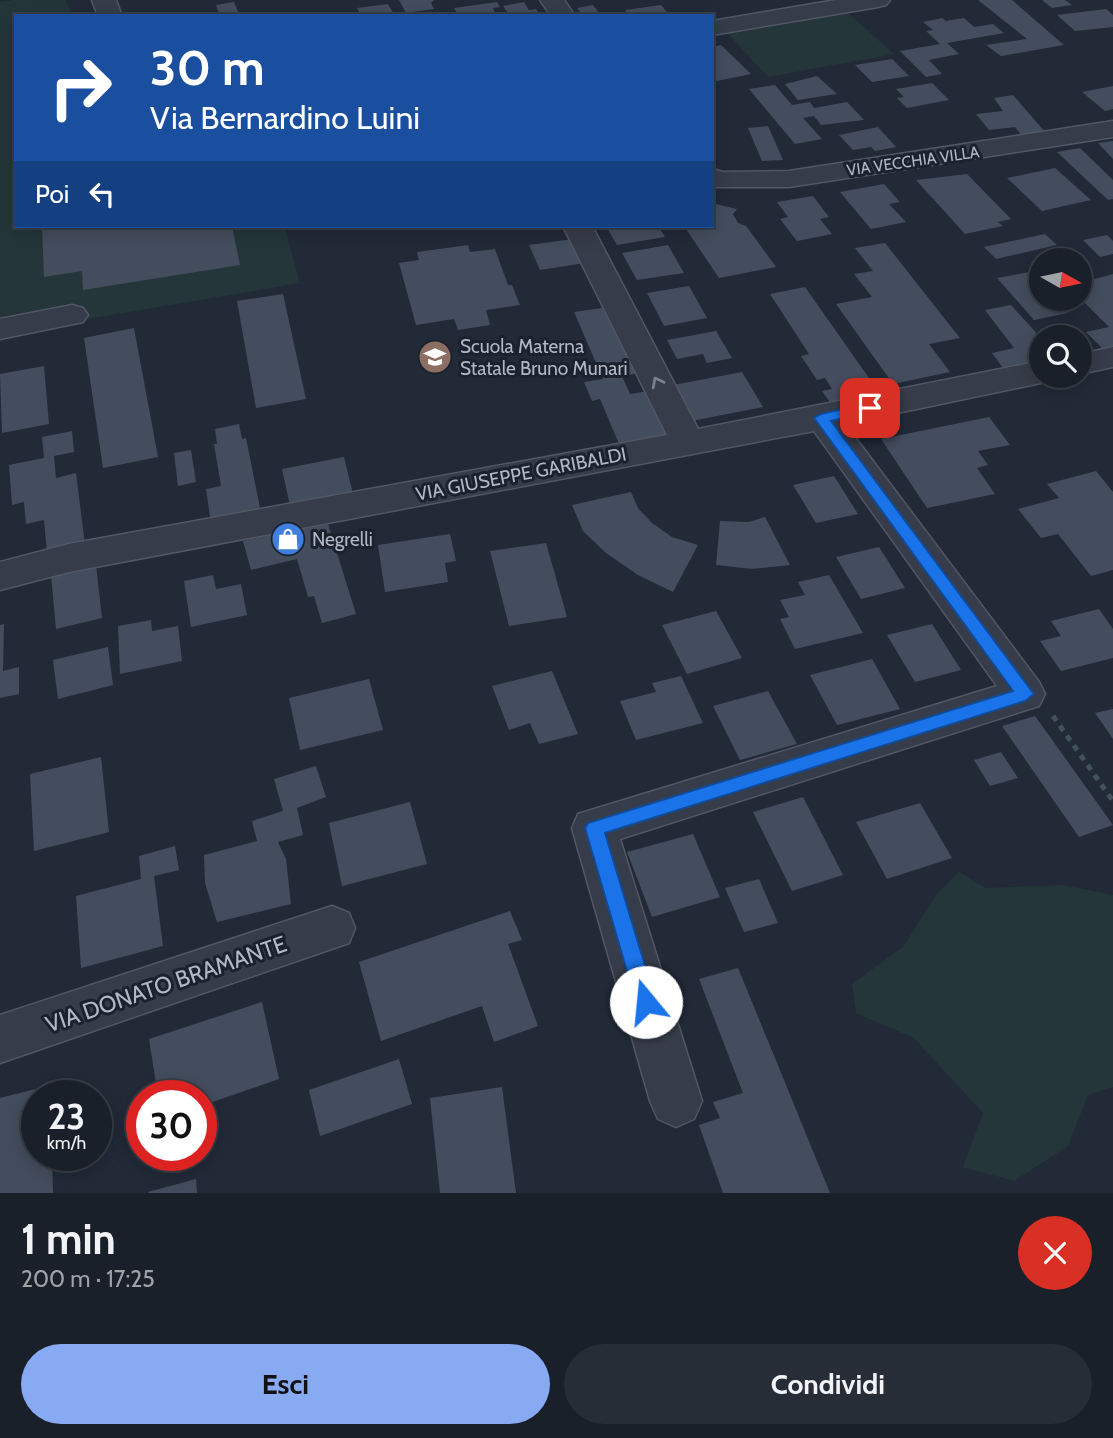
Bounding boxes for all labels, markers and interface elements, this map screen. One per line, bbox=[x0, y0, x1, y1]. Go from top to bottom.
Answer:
text: 30 m bbox=[150, 38, 265, 97]
icon: right bbox=[35, 42, 126, 133]
text: Via Bernardino Luini bbox=[150, 98, 420, 137]
street label: VIA VECCHIA VILLA bbox=[845, 142, 981, 180]
icon: left bbox=[83, 175, 121, 213]
text: Poi bbox=[35, 178, 69, 210]
north arrow bbox=[1029, 248, 1092, 312]
map controls bbox=[1029, 248, 1092, 388]
button: search bbox=[1029, 325, 1092, 388]
place label: Scuola Materna Statale Bruno Munari bbox=[460, 335, 628, 380]
school or university icon: Scuola Materna Statale Bruno Munari bbox=[416, 338, 454, 376]
one-way arrow bbox=[652, 377, 665, 389]
pin bbox=[840, 378, 900, 438]
icon: arrive bbox=[851, 389, 889, 427]
street label: VIA GIUSEPPE GARIBALDI bbox=[414, 442, 628, 506]
shop icon: Negrelli bbox=[269, 520, 307, 558]
place label: Negrelli bbox=[312, 528, 373, 551]
street label: VIA DONATO BRAMANTE bbox=[42, 930, 290, 1038]
position arrow bbox=[609, 965, 683, 1039]
speed limit sign: 30 bbox=[126, 1080, 217, 1171]
text: 23 bbox=[48, 1095, 85, 1138]
text: km/h bbox=[47, 1132, 86, 1154]
text: 1 min bbox=[21, 1213, 116, 1265]
button: close bbox=[1018, 1216, 1092, 1290]
text: 200 m · 17:25 bbox=[21, 1265, 155, 1293]
button: Esci bbox=[21, 1344, 550, 1424]
button: Condividi bbox=[564, 1344, 1092, 1424]

